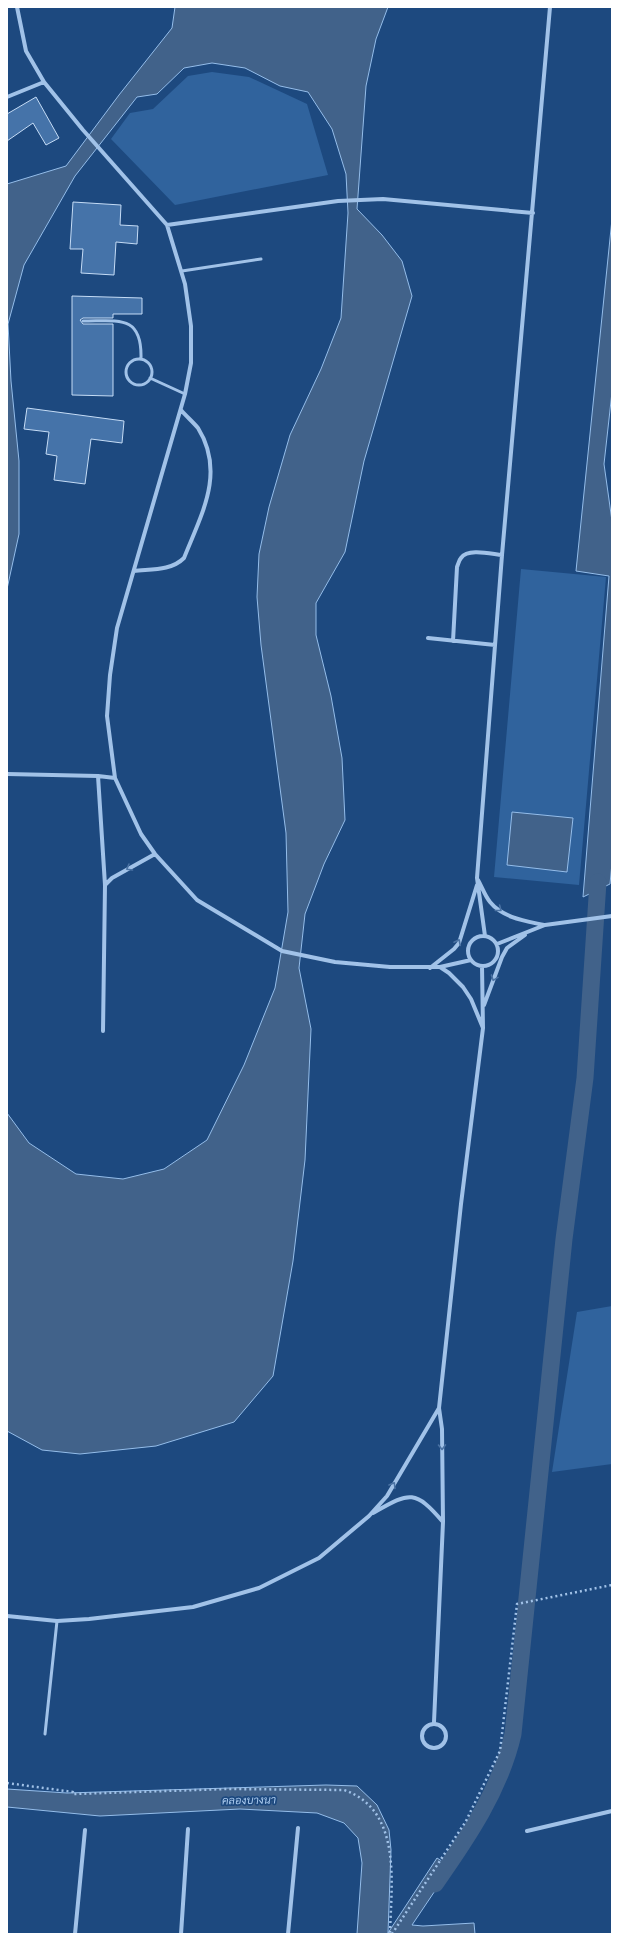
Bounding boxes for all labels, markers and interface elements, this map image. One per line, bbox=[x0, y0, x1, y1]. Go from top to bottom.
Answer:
one-way arrow bbox=[126, 863, 133, 870]
one-way arrow bbox=[494, 905, 501, 912]
one-way arrow bbox=[453, 939, 461, 947]
one-way arrow bbox=[490, 974, 499, 981]
one-way arrow bbox=[438, 1444, 446, 1450]
one-way arrow bbox=[389, 1482, 396, 1489]
water label: คลองบางนา bbox=[222, 1793, 276, 1807]

